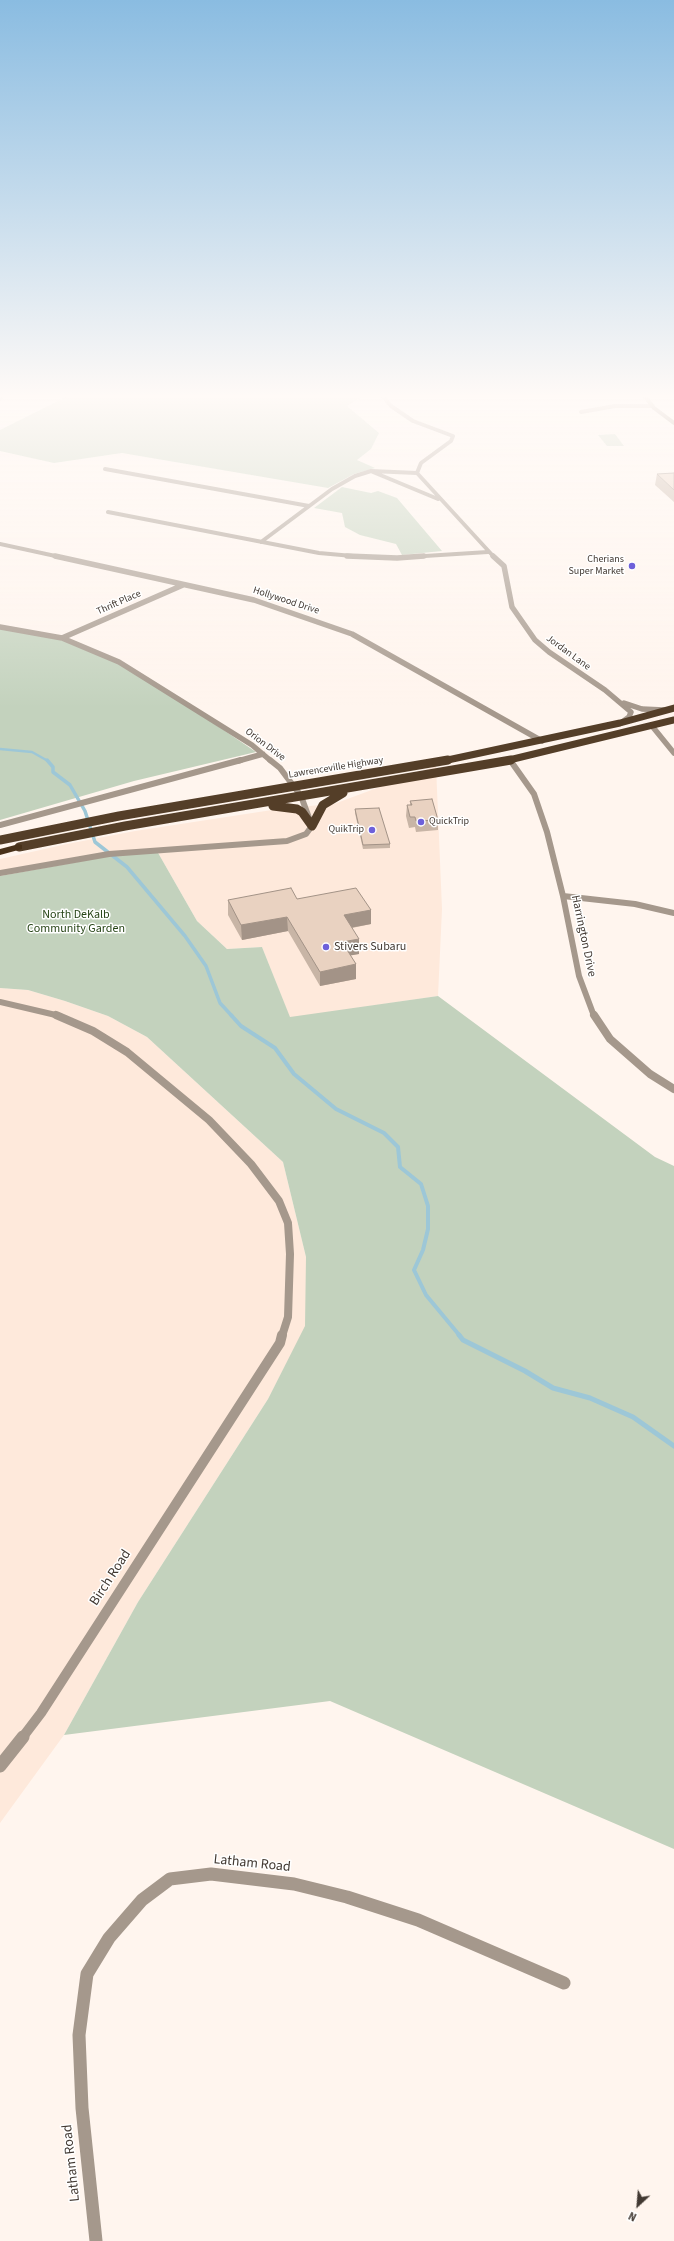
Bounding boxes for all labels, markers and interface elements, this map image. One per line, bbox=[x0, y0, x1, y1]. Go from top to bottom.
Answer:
place label: Cherians Super Market bbox=[568, 554, 624, 578]
marker: Cherians Super Market bbox=[627, 561, 637, 571]
street label: Hollywood Drive bbox=[251, 585, 321, 617]
street label: Thrift Place bbox=[95, 588, 143, 618]
street label: Jordan Lane bbox=[543, 633, 593, 673]
street label: Orion Drive bbox=[243, 726, 287, 764]
street label: Lawrenceville Highway bbox=[288, 755, 384, 781]
place label: QuickTrip bbox=[429, 816, 469, 828]
marker: QuickTrip bbox=[416, 817, 426, 827]
place label: QuikTrip bbox=[328, 824, 364, 836]
marker: QuikTrip bbox=[367, 825, 377, 835]
street label: Harrington Drive bbox=[567, 894, 599, 978]
park label: North DeKalb Community Garden bbox=[27, 908, 125, 936]
place label: Stivers Subaru bbox=[334, 940, 406, 954]
marker: Stivers Subaru bbox=[321, 942, 331, 952]
street label: Birch Road bbox=[87, 1547, 135, 1609]
street label: Latham Road bbox=[213, 1852, 291, 1876]
street label: Latham Road bbox=[60, 2124, 84, 2202]
north arrow bbox=[618, 2185, 658, 2225]
text: N bbox=[626, 2208, 639, 2225]

